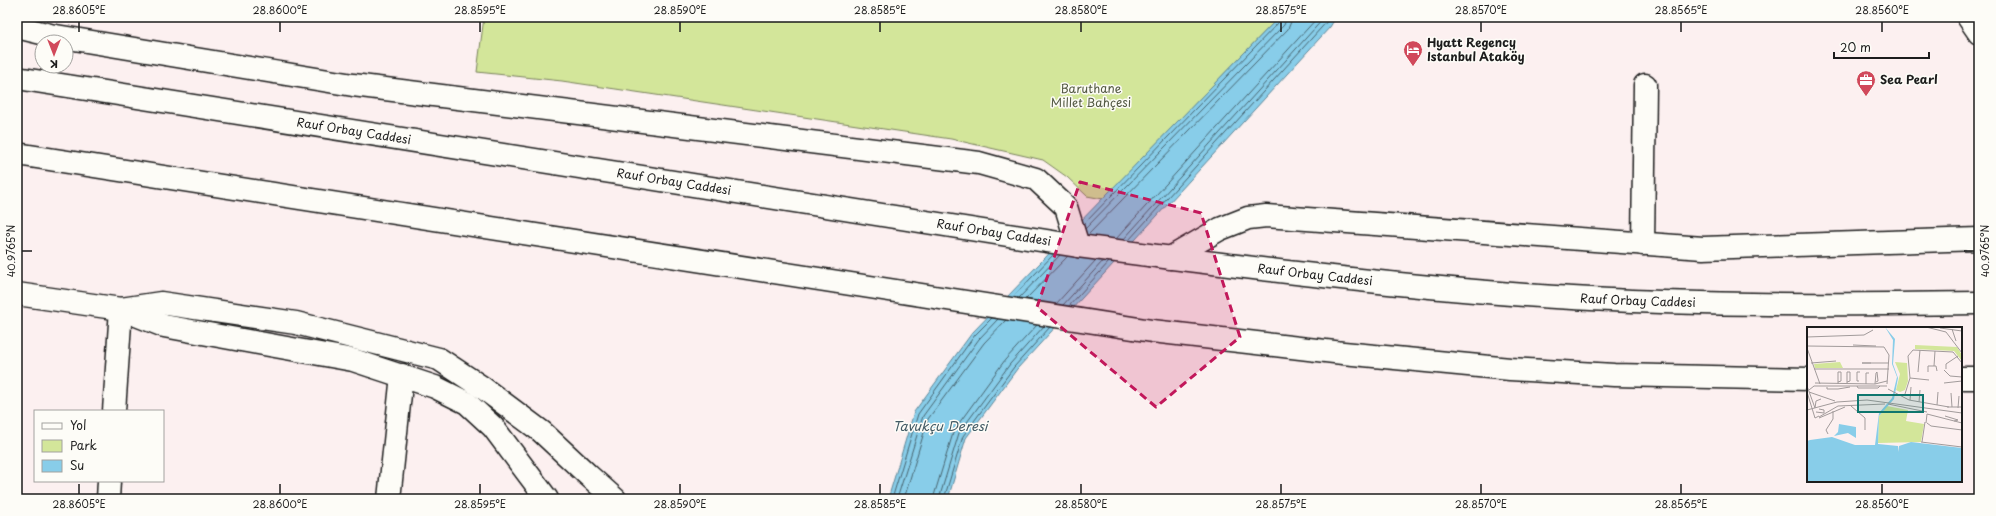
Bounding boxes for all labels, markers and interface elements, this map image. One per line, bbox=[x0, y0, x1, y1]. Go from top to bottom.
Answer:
text: 28.8605°E bbox=[52, 2, 106, 17]
text: 28.8600°E bbox=[252, 2, 308, 17]
text: 28.8595°E bbox=[454, 2, 506, 17]
text: 28.8590°E bbox=[653, 2, 707, 17]
text: 28.8585°E bbox=[854, 2, 906, 17]
text: 28.8580°E bbox=[1054, 2, 1108, 17]
text: 28.8575°E bbox=[1255, 2, 1307, 17]
text: 28.8570°E bbox=[1455, 2, 1507, 17]
text: 28.8565°E bbox=[1654, 2, 1708, 17]
text: 28.8560°E bbox=[1855, 2, 1909, 17]
place label: Hyatt Regency Istanbul Ataköy bbox=[1427, 33, 1525, 65]
north arrow bbox=[34, 34, 74, 74]
scale bar bbox=[1834, 34, 1929, 60]
text: 20 m bbox=[1840, 38, 1871, 56]
hotel icon: Hyatt Regency Istanbul Ataköy bbox=[1402, 39, 1424, 67]
text: K bbox=[50, 56, 58, 73]
office icon: Sea Pearl bbox=[1855, 69, 1877, 97]
place label: Sea Pearl bbox=[1880, 70, 1938, 88]
park label: Baruthane Millet Bahçesi bbox=[1051, 79, 1131, 111]
street label: Rauf Orbay Caddesi bbox=[295, 112, 413, 148]
street label: Rauf Orbay Caddesi bbox=[615, 163, 733, 199]
street label: Rauf Orbay Caddesi bbox=[935, 214, 1053, 250]
text: 40.9765°N bbox=[3, 225, 18, 277]
text: 40.9765°N bbox=[1977, 225, 1992, 277]
street label: Rauf Orbay Caddesi bbox=[1257, 259, 1374, 289]
street label: Rauf Orbay Caddesi bbox=[1580, 289, 1696, 311]
inset map bbox=[1807, 327, 1962, 482]
legend bbox=[34, 410, 164, 482]
text: Yol bbox=[70, 416, 86, 434]
water label: Tavukçu Deresi bbox=[893, 416, 990, 435]
text: Park bbox=[70, 436, 97, 454]
text: Su bbox=[70, 456, 84, 474]
text: 28.8605°E bbox=[52, 496, 106, 511]
text: 28.8600°E bbox=[252, 496, 308, 511]
text: 28.8595°E bbox=[454, 496, 506, 511]
text: 28.8590°E bbox=[653, 496, 707, 511]
text: 28.8585°E bbox=[854, 496, 906, 511]
text: 28.8580°E bbox=[1054, 496, 1108, 511]
text: 28.8575°E bbox=[1255, 496, 1307, 511]
text: 28.8570°E bbox=[1455, 496, 1507, 511]
text: 28.8565°E bbox=[1654, 496, 1708, 511]
text: 28.8560°E bbox=[1855, 496, 1909, 511]

